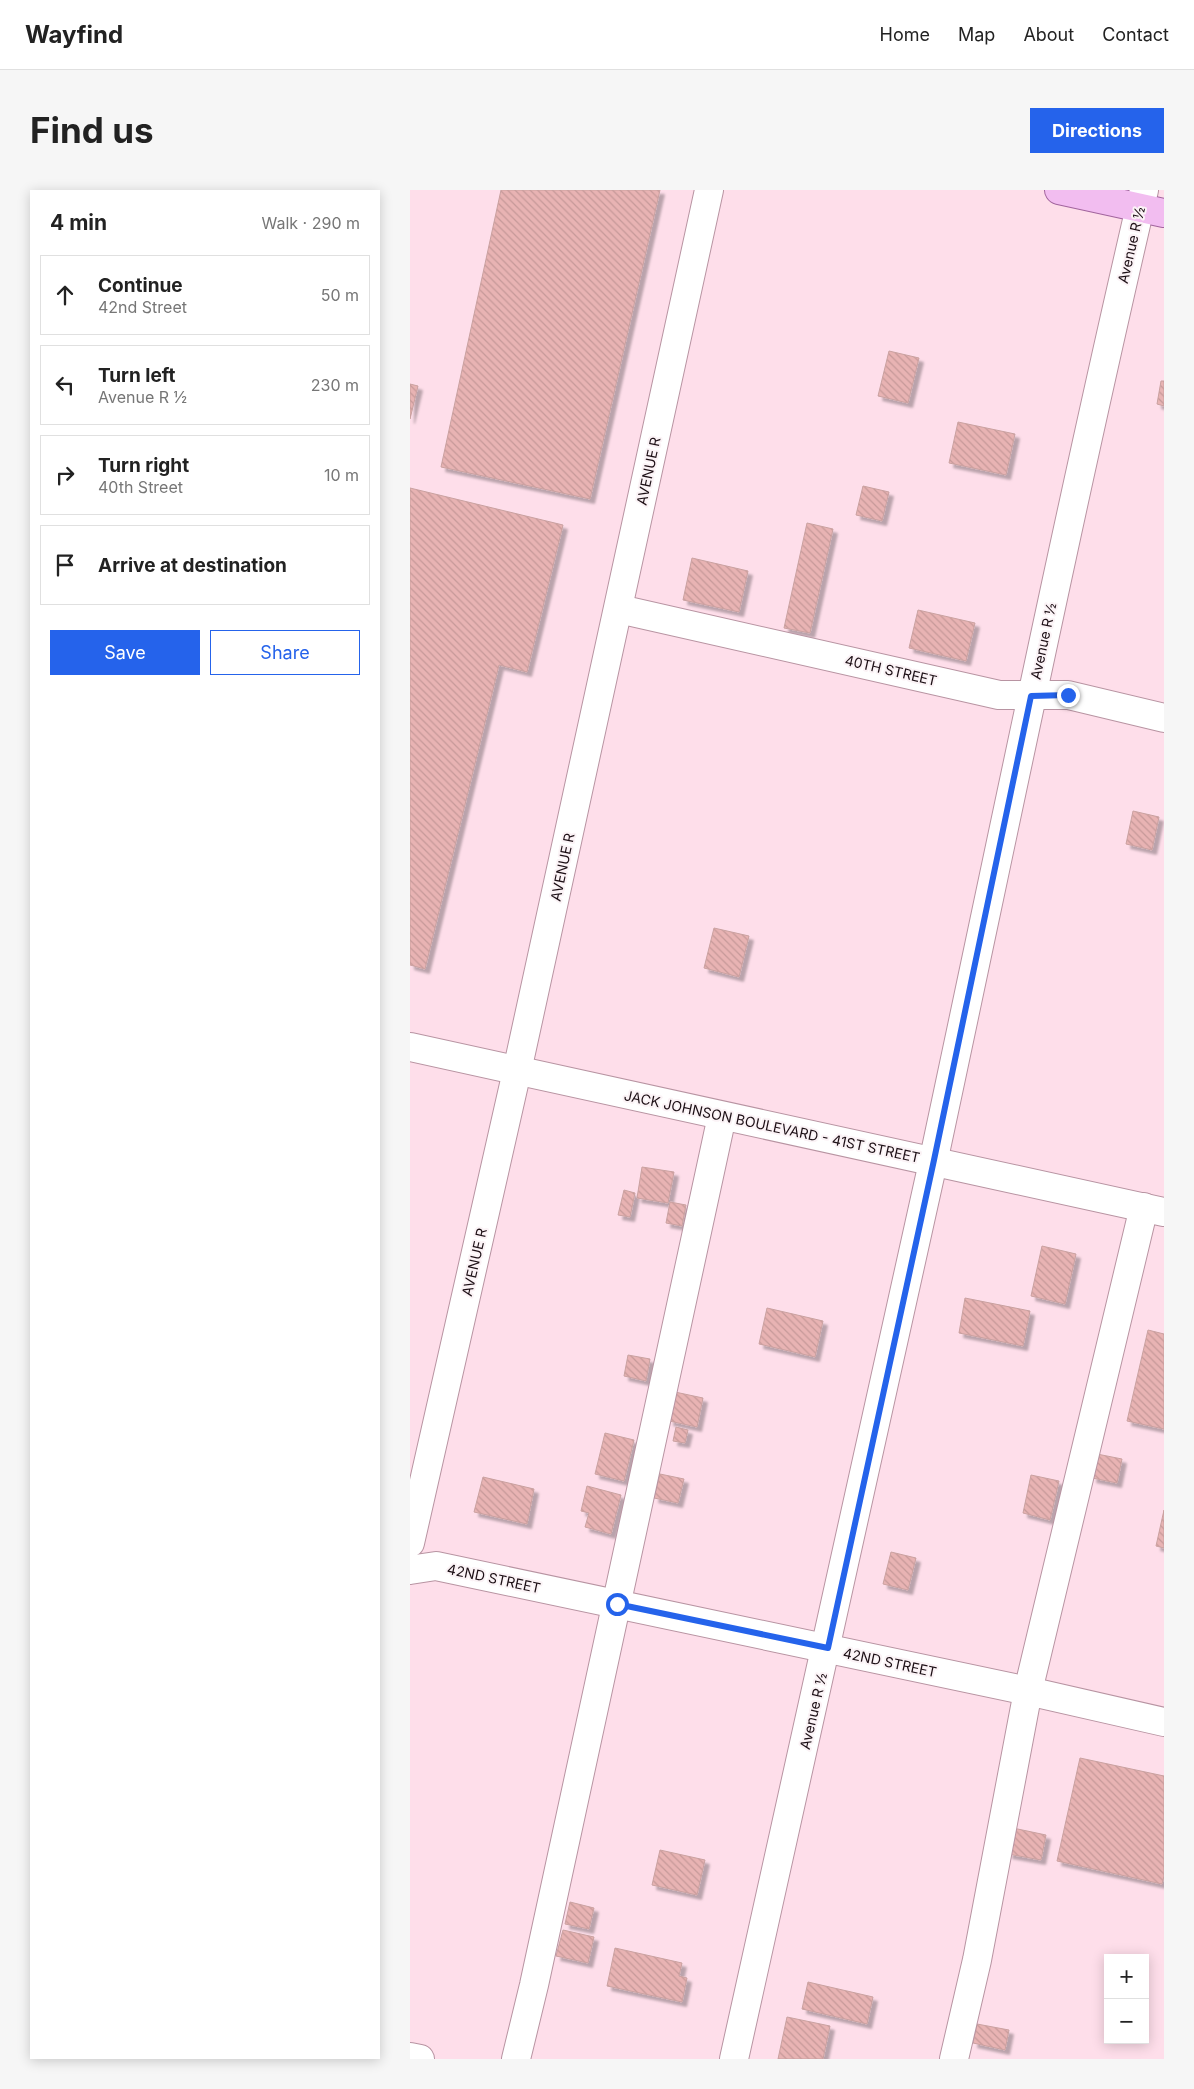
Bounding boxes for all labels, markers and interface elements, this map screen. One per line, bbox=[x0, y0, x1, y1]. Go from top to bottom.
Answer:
text: Wayfind bbox=[25, 20, 123, 49]
text: Home bbox=[880, 24, 930, 45]
text: Map bbox=[958, 24, 995, 45]
text: About bbox=[1023, 24, 1074, 45]
text: Contact bbox=[1102, 24, 1169, 45]
button: Directions bbox=[1030, 108, 1164, 153]
text: Find us bbox=[30, 109, 154, 151]
street label: Avenue R ½ bbox=[1114, 205, 1148, 285]
text: 4 min bbox=[50, 210, 107, 235]
text: Walk · 290 m bbox=[262, 213, 360, 233]
text: Continue bbox=[98, 274, 183, 297]
icon: ahead bbox=[51, 281, 79, 309]
text: 50 m bbox=[321, 285, 359, 305]
text: 42nd Street bbox=[98, 297, 187, 317]
text: Turn left bbox=[98, 364, 176, 387]
icon: left bbox=[51, 371, 79, 399]
text: 230 m bbox=[311, 375, 359, 395]
text: Avenue R ½ bbox=[98, 387, 187, 407]
street label: AVENUE R bbox=[633, 435, 663, 507]
text: Turn right bbox=[98, 454, 189, 477]
icon: right bbox=[51, 461, 79, 489]
text: 10 m bbox=[324, 465, 359, 485]
text: 40th Street bbox=[98, 477, 183, 497]
icon: arrive bbox=[51, 551, 79, 579]
text: Arrive at destination bbox=[98, 554, 287, 577]
street label: Avenue R ½ bbox=[1027, 601, 1059, 681]
button: Save bbox=[50, 630, 200, 675]
button: Share bbox=[210, 630, 360, 675]
street label: 40TH STREET bbox=[843, 651, 939, 689]
route end bbox=[1057, 684, 1080, 707]
street label: AVENUE R bbox=[547, 831, 577, 903]
street label: JACK JOHNSON BOULEVARD - 41ST STREET bbox=[623, 1086, 921, 1166]
street label: AVENUE R bbox=[458, 1226, 490, 1298]
street label: 42ND STREET bbox=[446, 1560, 542, 1596]
route start bbox=[606, 1593, 629, 1616]
street label: 42ND STREET bbox=[842, 1644, 938, 1680]
street label: Avenue R ½ bbox=[796, 1671, 830, 1751]
map controls bbox=[1104, 1954, 1149, 2044]
button: + bbox=[1104, 1954, 1149, 1999]
button: − bbox=[1104, 1999, 1149, 2044]

